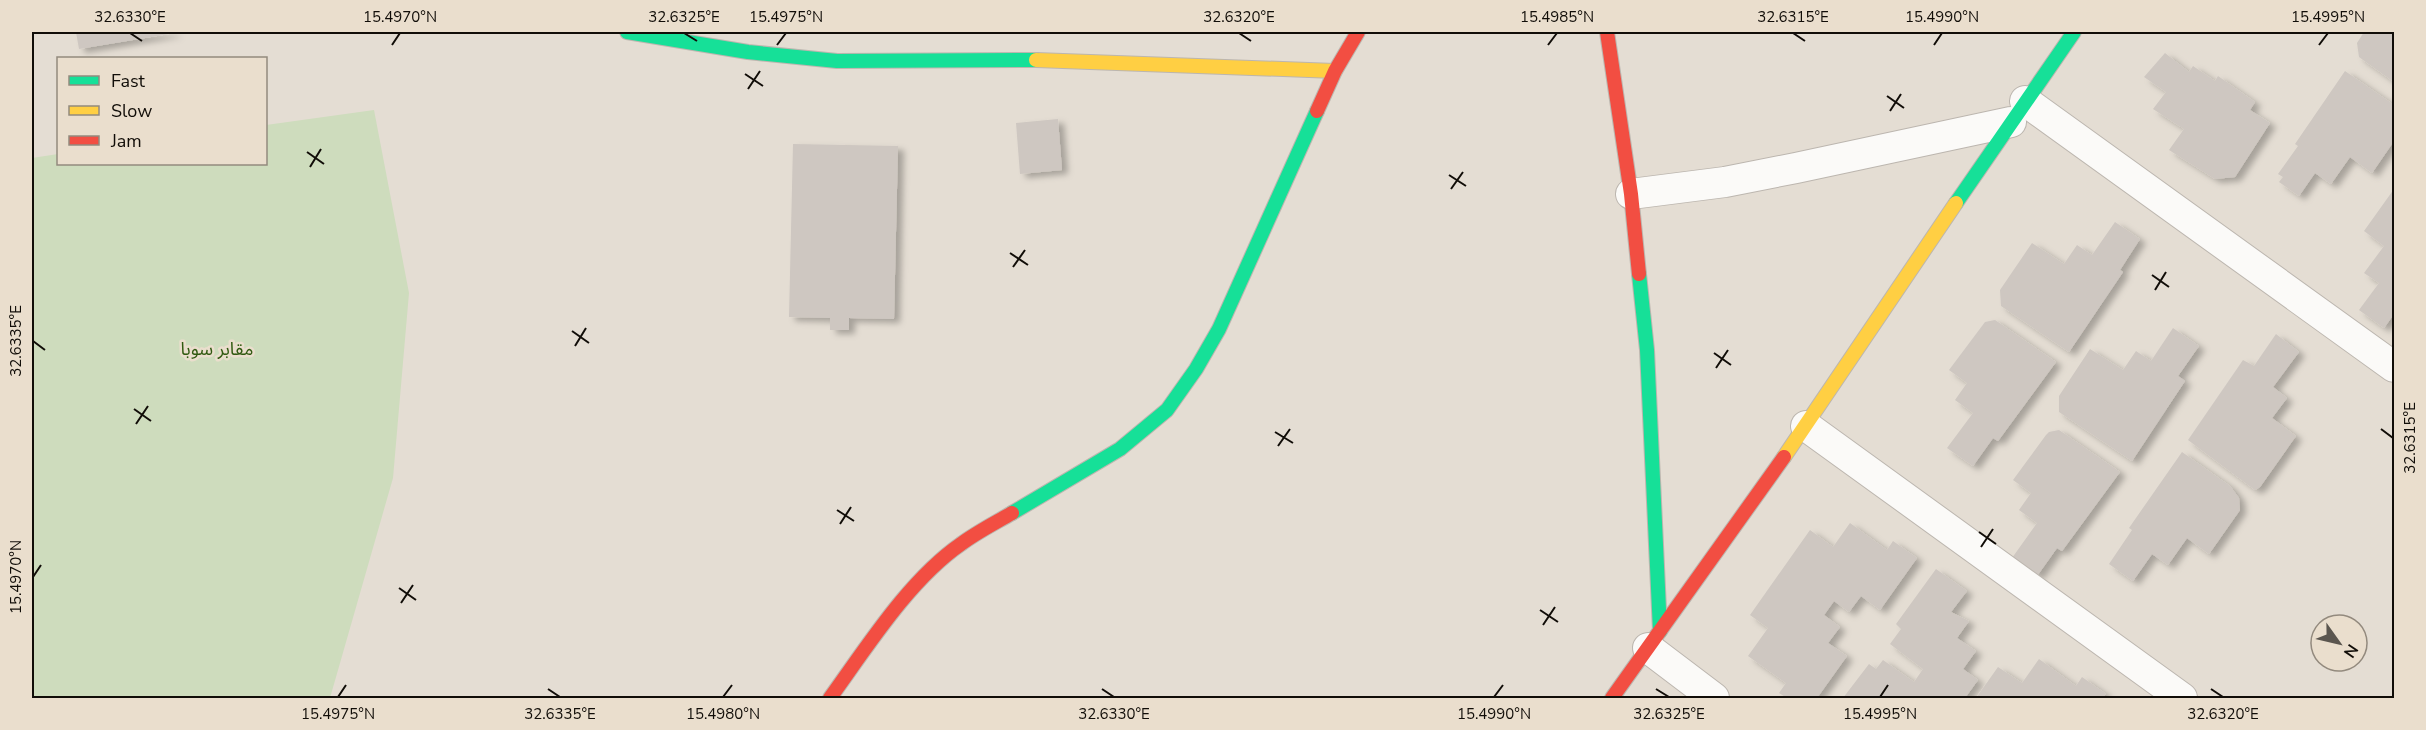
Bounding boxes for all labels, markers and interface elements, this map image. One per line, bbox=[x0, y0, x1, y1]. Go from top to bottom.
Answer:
text: 32.6330°E bbox=[94, 7, 166, 27]
text: 15.4970°N bbox=[363, 7, 437, 27]
text: 32.6325°E bbox=[648, 7, 720, 27]
text: 15.4975°N bbox=[749, 7, 823, 27]
text: 32.6320°E bbox=[1203, 7, 1275, 27]
text: 15.4985°N bbox=[1520, 7, 1594, 27]
text: 32.6315°E bbox=[1757, 7, 1829, 27]
text: 15.4990°N bbox=[1905, 7, 1979, 27]
text: 15.4995°N bbox=[2291, 7, 2365, 27]
legend bbox=[57, 57, 267, 165]
text: Fast bbox=[111, 69, 146, 93]
text: Slow bbox=[111, 99, 152, 123]
text: Jam bbox=[110, 129, 142, 153]
text: 32.6335°E bbox=[6, 305, 26, 377]
park label: مقابر سوبا bbox=[181, 337, 253, 361]
text: 32.6315°E bbox=[2400, 402, 2420, 474]
text: 15.4970°N bbox=[6, 540, 26, 614]
north arrow bbox=[2309, 613, 2369, 673]
text: N bbox=[2338, 640, 2363, 662]
text: 15.4975°N bbox=[301, 704, 375, 724]
text: 32.6335°E bbox=[524, 704, 596, 724]
text: 15.4980°N bbox=[686, 704, 760, 724]
text: 32.6330°E bbox=[1078, 704, 1150, 724]
text: 15.4990°N bbox=[1457, 704, 1531, 724]
text: 32.6325°E bbox=[1633, 704, 1705, 724]
text: 15.4995°N bbox=[1843, 704, 1917, 724]
text: 32.6320°E bbox=[2187, 704, 2259, 724]

